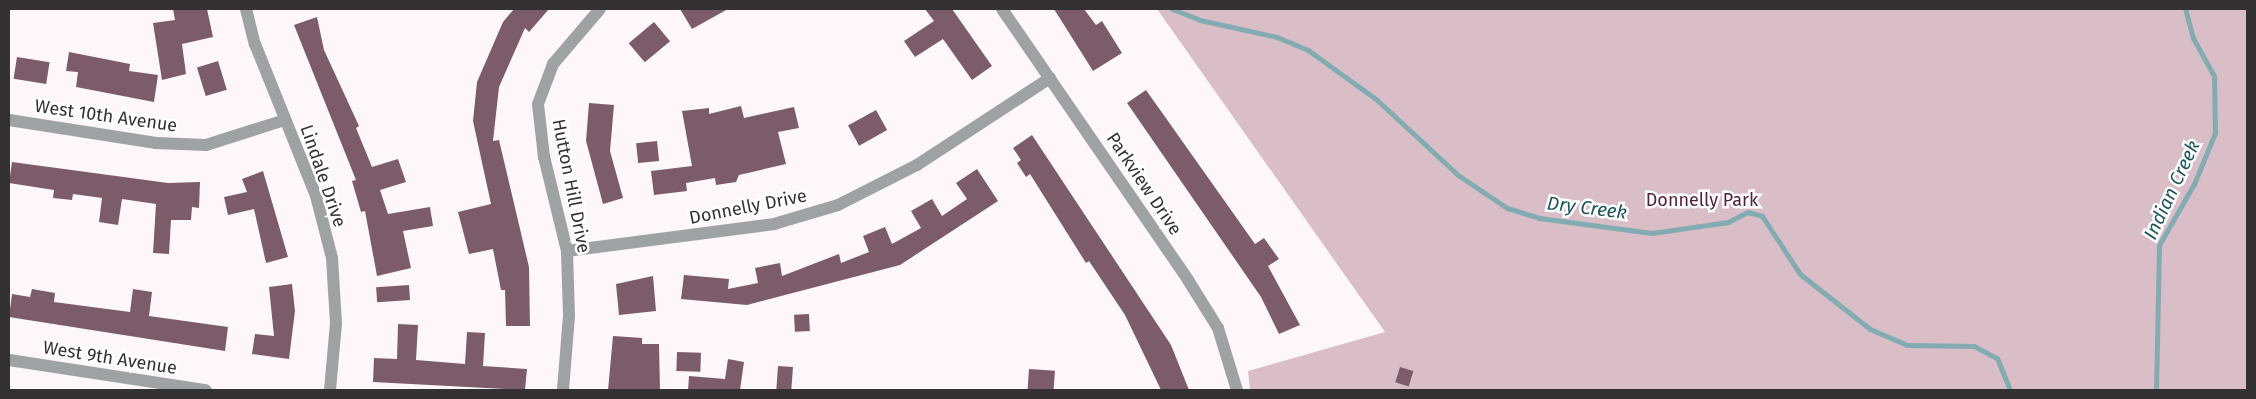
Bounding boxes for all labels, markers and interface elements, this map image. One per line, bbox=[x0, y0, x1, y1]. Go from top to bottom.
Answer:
street label: West 10th Avenue bbox=[33, 95, 179, 137]
street label: Hutton Hill Drive bbox=[547, 117, 595, 255]
street label: Lindale Drive bbox=[295, 122, 351, 230]
street label: Parkview Drive bbox=[1102, 129, 1186, 239]
water label: Indian Creek bbox=[2139, 137, 2205, 243]
street label: Donnelly Drive bbox=[687, 185, 809, 229]
park label: Donnelly Park bbox=[1646, 189, 1758, 211]
water label: Dry Creek bbox=[1546, 192, 1628, 224]
street label: West 9th Avenue bbox=[42, 337, 178, 379]

